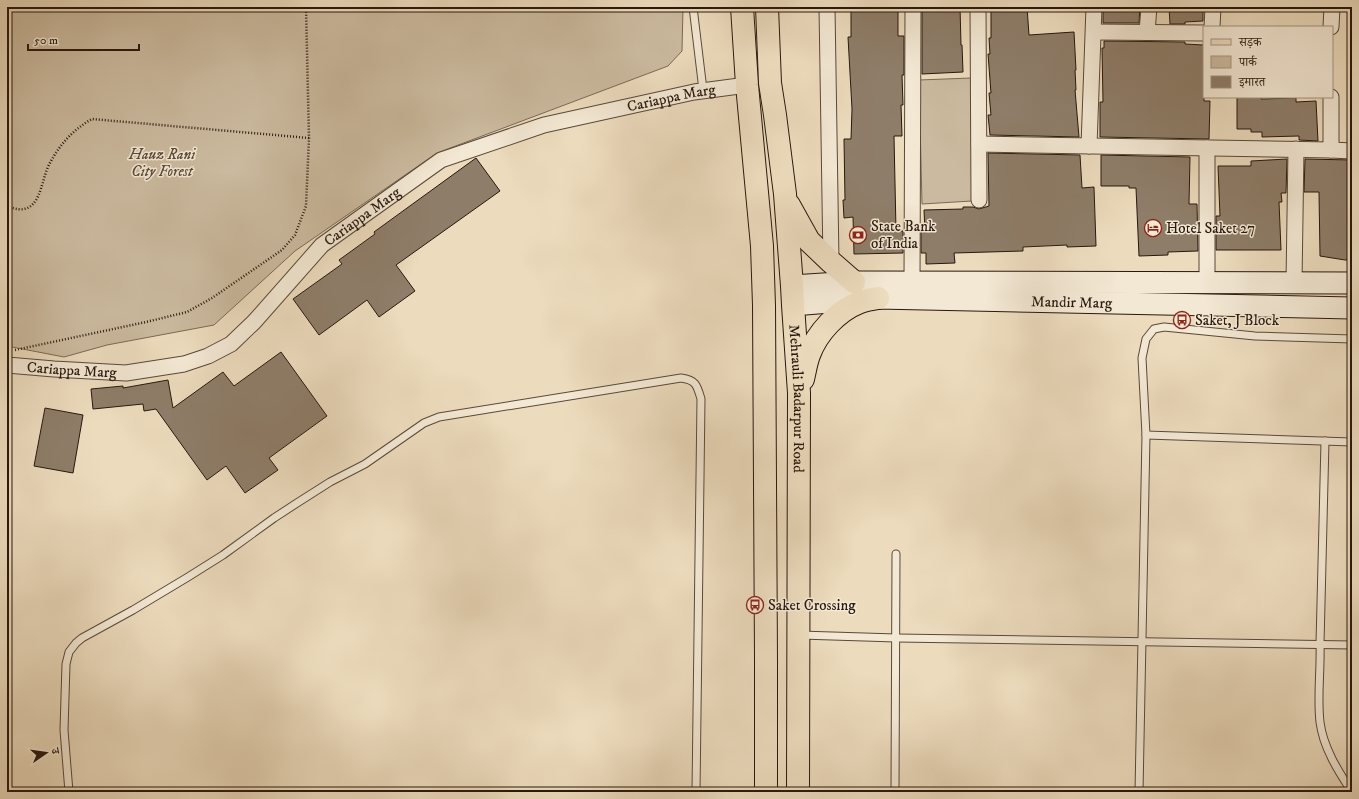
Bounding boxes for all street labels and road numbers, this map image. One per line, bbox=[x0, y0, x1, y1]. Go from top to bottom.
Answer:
street label: Cariappa Marg bbox=[625, 80, 717, 116]
street label: Cariappa Marg bbox=[320, 182, 405, 250]
street label: Mandir Marg bbox=[1031, 292, 1113, 312]
street label: Mehrauli Badarpur Road bbox=[785, 324, 809, 473]
street label: Cariappa Marg bbox=[26, 357, 118, 382]

